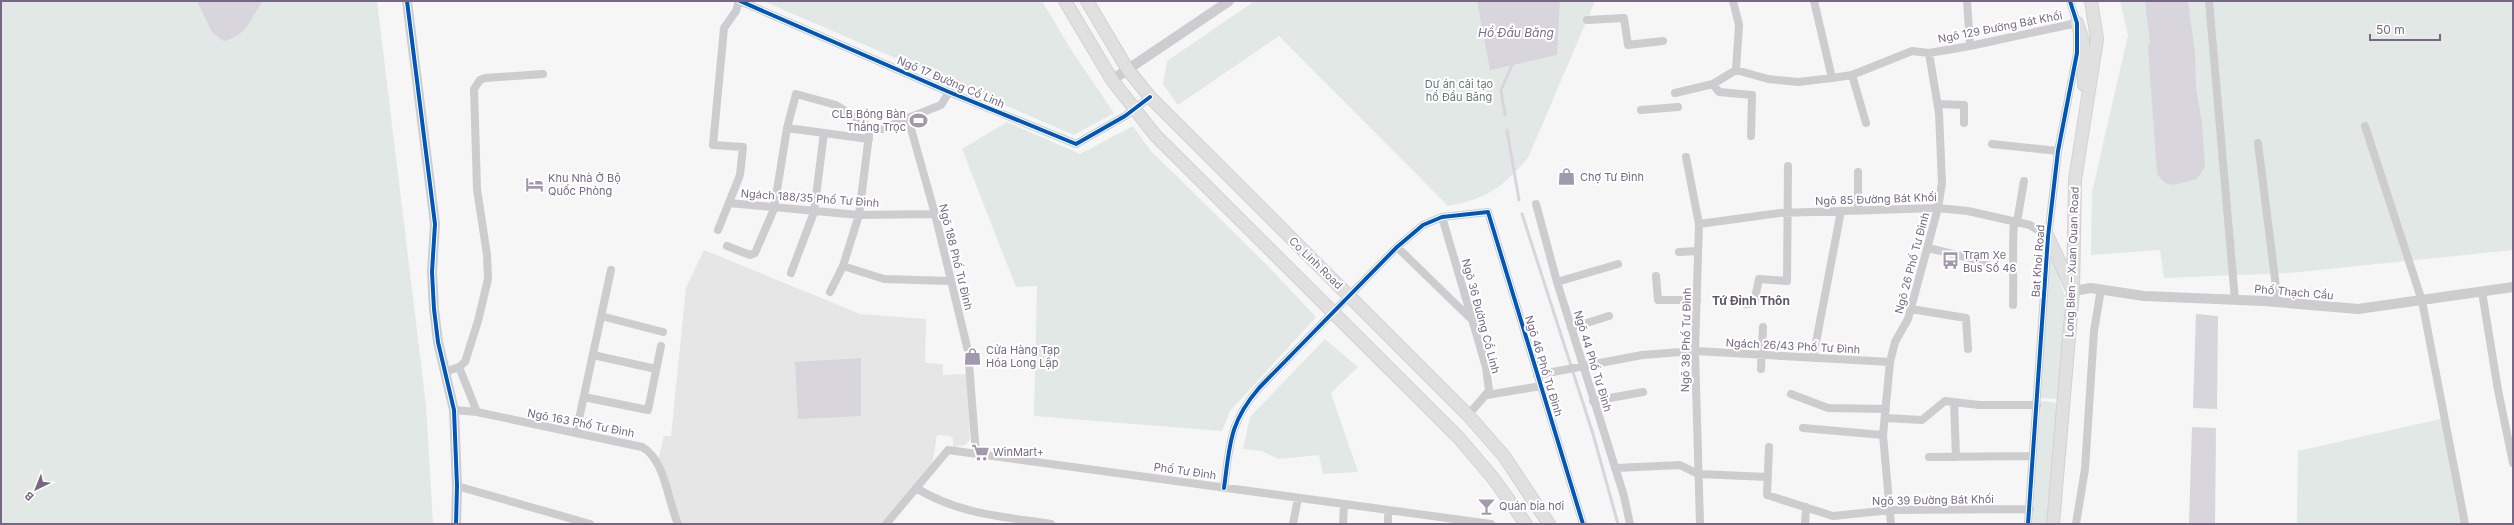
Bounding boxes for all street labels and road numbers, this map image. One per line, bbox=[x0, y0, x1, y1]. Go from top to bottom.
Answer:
street label: Ngõ 129 Đường Bát Khối bbox=[1937, 8, 2063, 46]
street label: Ngõ 17 Đường Cổ Linh bbox=[895, 53, 1007, 111]
street label: Ngách 188/35 Phố Tư Đình bbox=[740, 186, 880, 210]
street label: Long Bien – Xuan Quan Road bbox=[2062, 186, 2082, 338]
street label: Ngõ 85 Đường Bát Khối bbox=[1815, 190, 1937, 208]
street label: Ngõ 188 Phố Tư Đình bbox=[936, 202, 976, 312]
street label: Ngõ 26 Phố Tư Đình bbox=[1892, 211, 1932, 315]
street label: Bat Khoi Road bbox=[2028, 224, 2048, 298]
street label: Co Linh Road bbox=[1286, 234, 1346, 292]
street label: Ngõ 36 Đường Cổ Linh bbox=[1459, 257, 1503, 375]
street label: Phố Thạch Cầu bbox=[2254, 282, 2334, 302]
street label: Ngõ 38 Phố Tư Đình bbox=[1678, 288, 1694, 392]
street label: Ngõ 44 Phố Tư Đình bbox=[1571, 309, 1615, 413]
street label: Ngõ 46 Phố Tư Đình bbox=[1522, 314, 1566, 418]
street label: Ngách 26/43 Phố Tư Đình bbox=[1725, 335, 1861, 357]
street label: Ngõ 163 Phố Tư Đình bbox=[526, 406, 636, 440]
street label: Phố Tư Đình bbox=[1153, 460, 1217, 482]
street label: Ngõ 39 Đường Bát Khối bbox=[1872, 492, 1994, 508]

